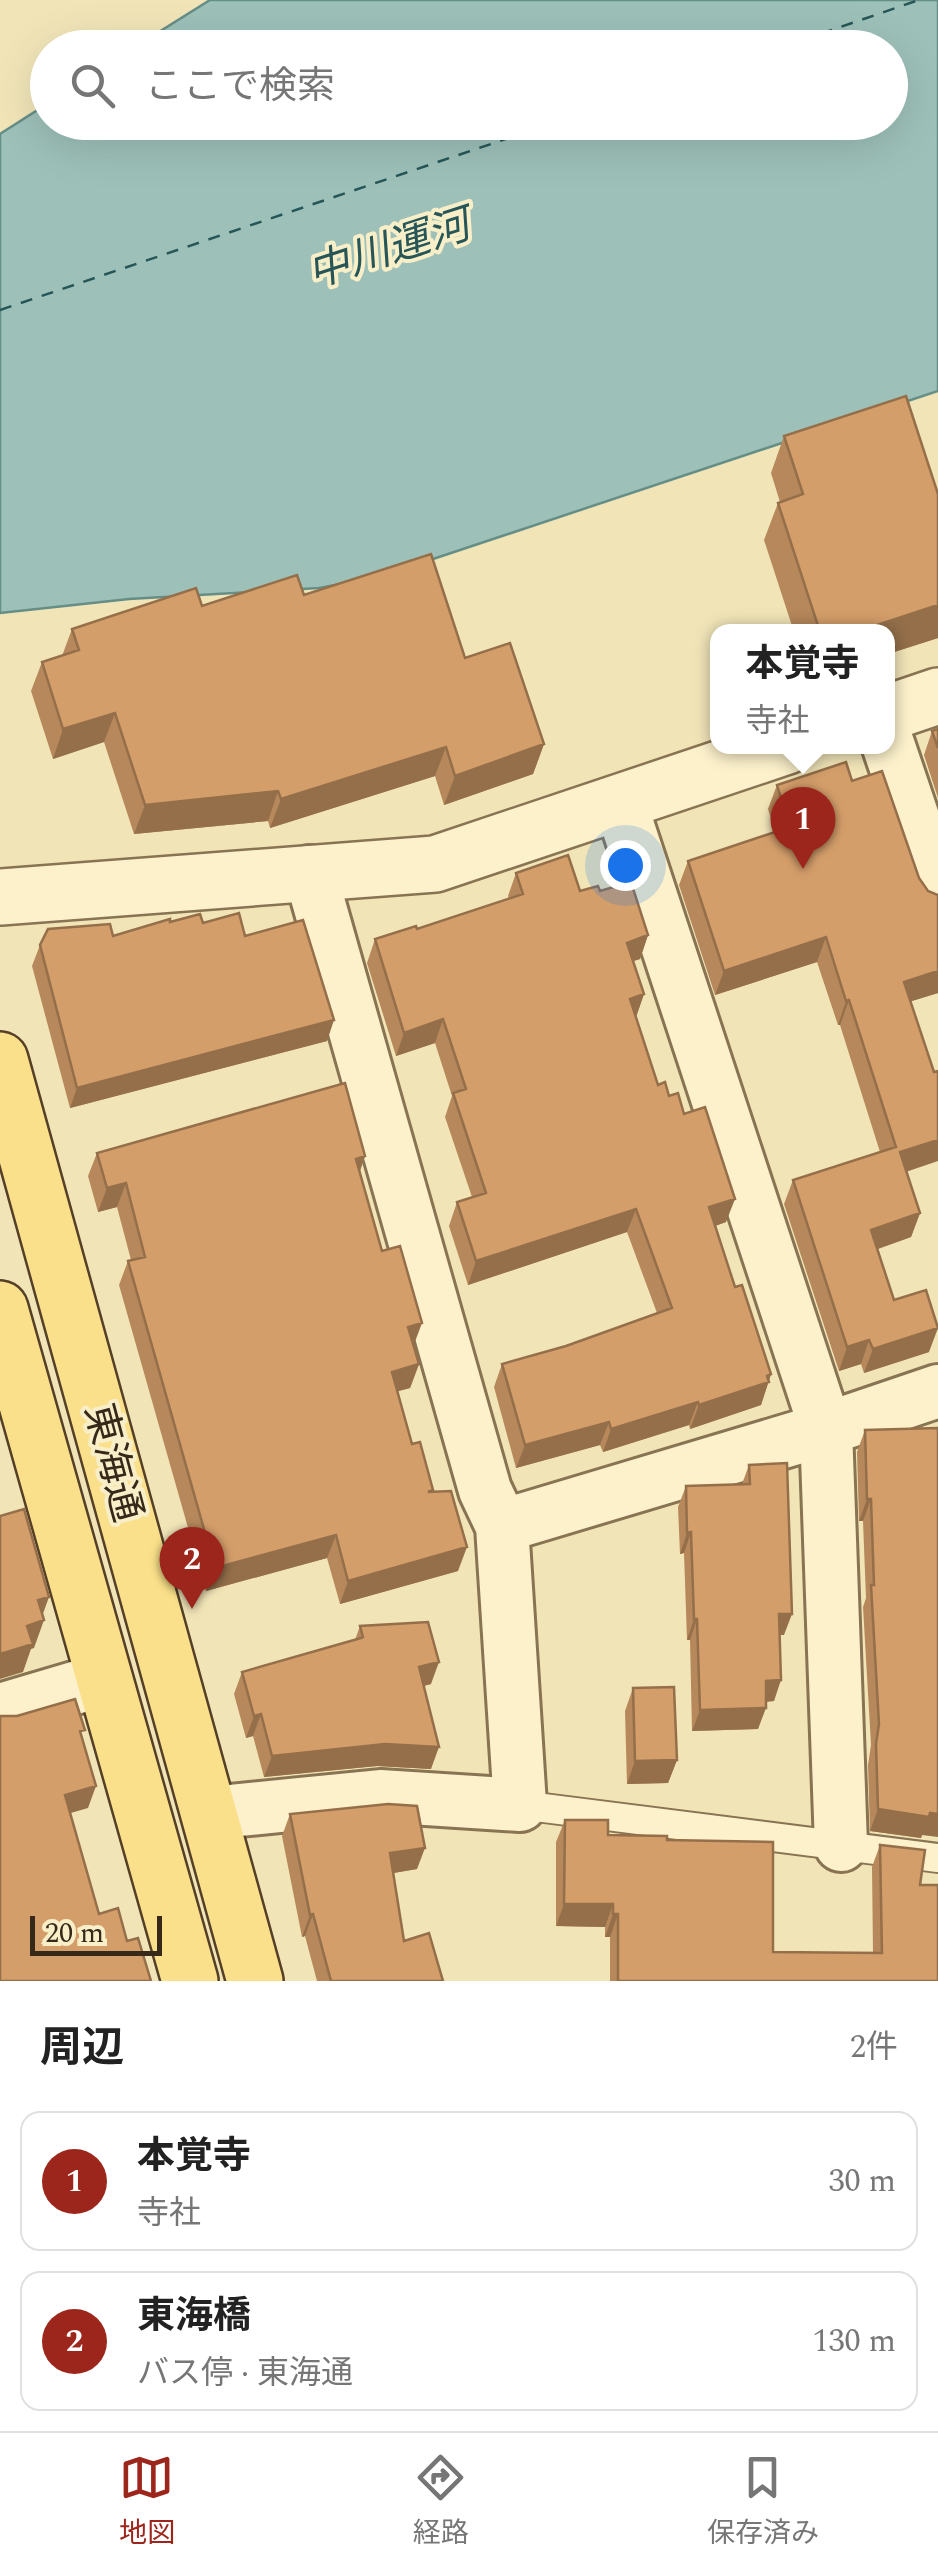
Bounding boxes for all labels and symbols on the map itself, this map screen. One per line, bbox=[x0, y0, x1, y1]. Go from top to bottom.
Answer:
water label: 中川運河 bbox=[299, 192, 485, 306]
pin: 1 bbox=[770, 786, 836, 869]
your location bbox=[600, 840, 651, 891]
street label: 東海通 bbox=[67, 1397, 157, 1529]
pin: 2 bbox=[160, 1526, 224, 1609]
scale bar bbox=[30, 1911, 162, 1956]

